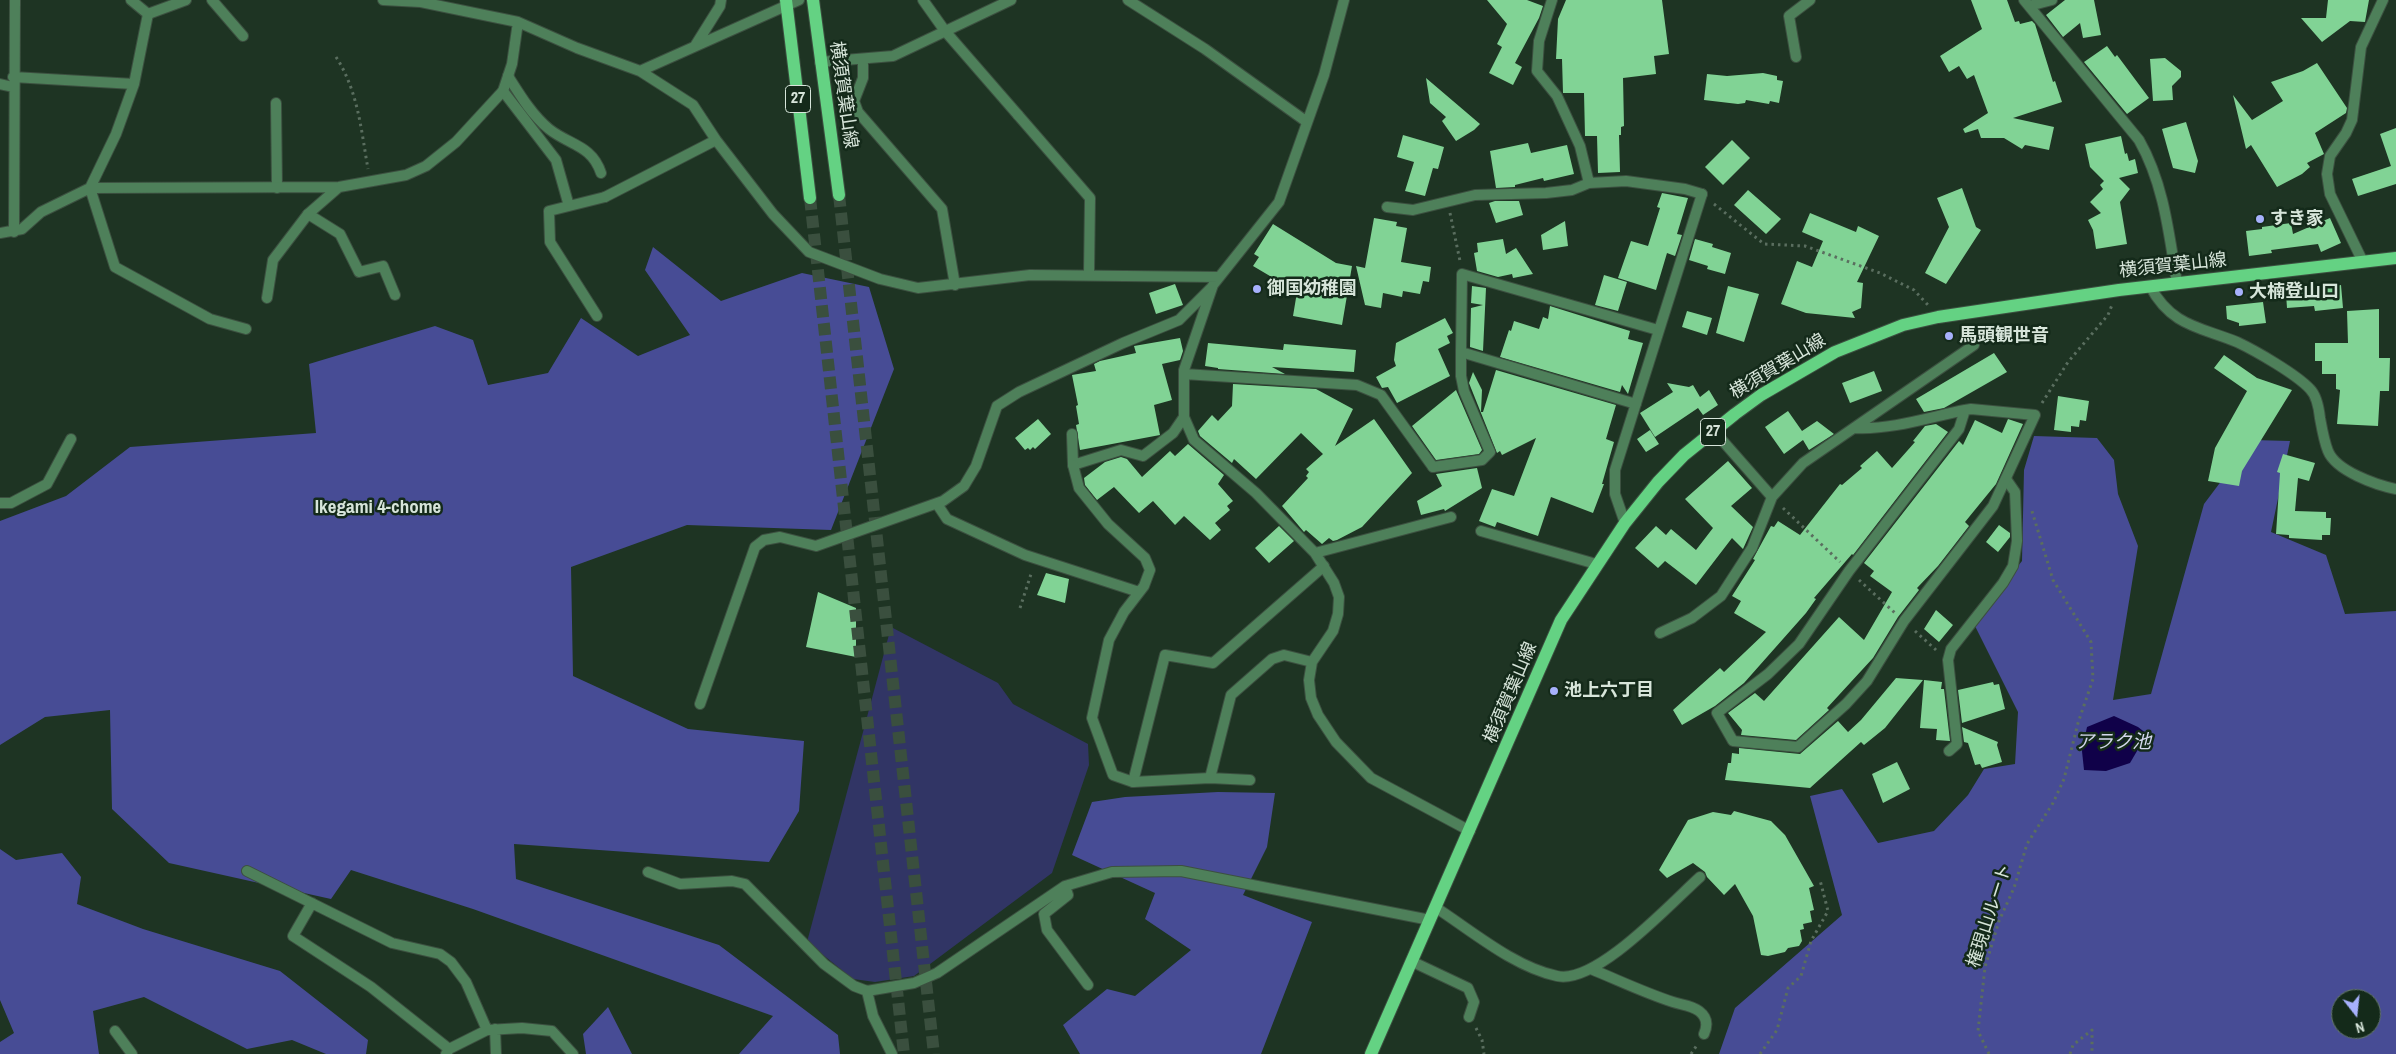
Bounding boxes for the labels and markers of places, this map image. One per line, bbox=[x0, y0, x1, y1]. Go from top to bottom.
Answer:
place label: すき家 bbox=[2270, 208, 2324, 230]
marker: すき家 bbox=[2254, 213, 2266, 225]
place label: 御国幼稚園 bbox=[1267, 278, 1357, 300]
place label: 大楠登山口 bbox=[2249, 281, 2339, 303]
marker: 御国幼稚園 bbox=[1251, 283, 1263, 295]
marker: 大楠登山口 bbox=[2233, 286, 2245, 298]
place label: 馬頭観世音 bbox=[1959, 325, 2049, 347]
marker: 馬頭観世音 bbox=[1943, 330, 1955, 342]
place label: 池上六丁目 bbox=[1564, 680, 1654, 702]
marker: 池上六丁目 bbox=[1548, 685, 1560, 697]

